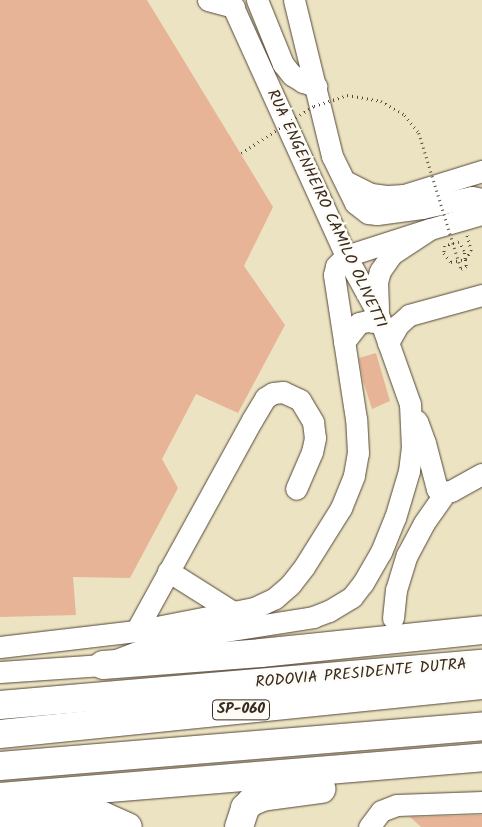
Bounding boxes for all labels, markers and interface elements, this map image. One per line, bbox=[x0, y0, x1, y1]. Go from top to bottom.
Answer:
street label: RUA ENGENHEIRO CAMILO OLIVETTI bbox=[262, 87, 390, 331]
street label: RODOVIA PRESIDENTE DUTRA bbox=[255, 655, 467, 693]
road number: SP-060 bbox=[211, 698, 271, 722]

